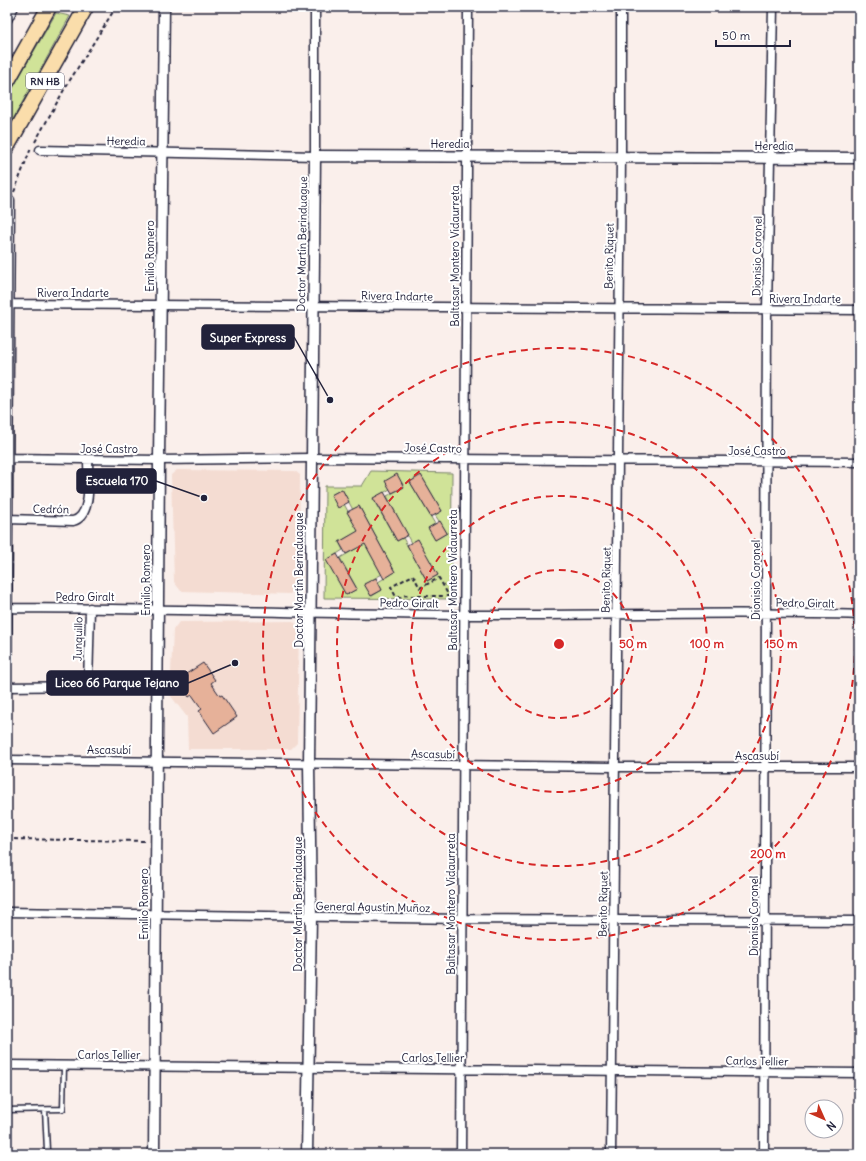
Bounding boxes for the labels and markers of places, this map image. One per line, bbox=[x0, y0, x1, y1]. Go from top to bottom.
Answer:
callout: Super Express bbox=[202, 325, 294, 349]
callout: Escuela 170 bbox=[77, 469, 156, 493]
centre of rings bbox=[552, 637, 566, 651]
callout: Liceo 66 Parque Tejano bbox=[47, 671, 188, 695]

